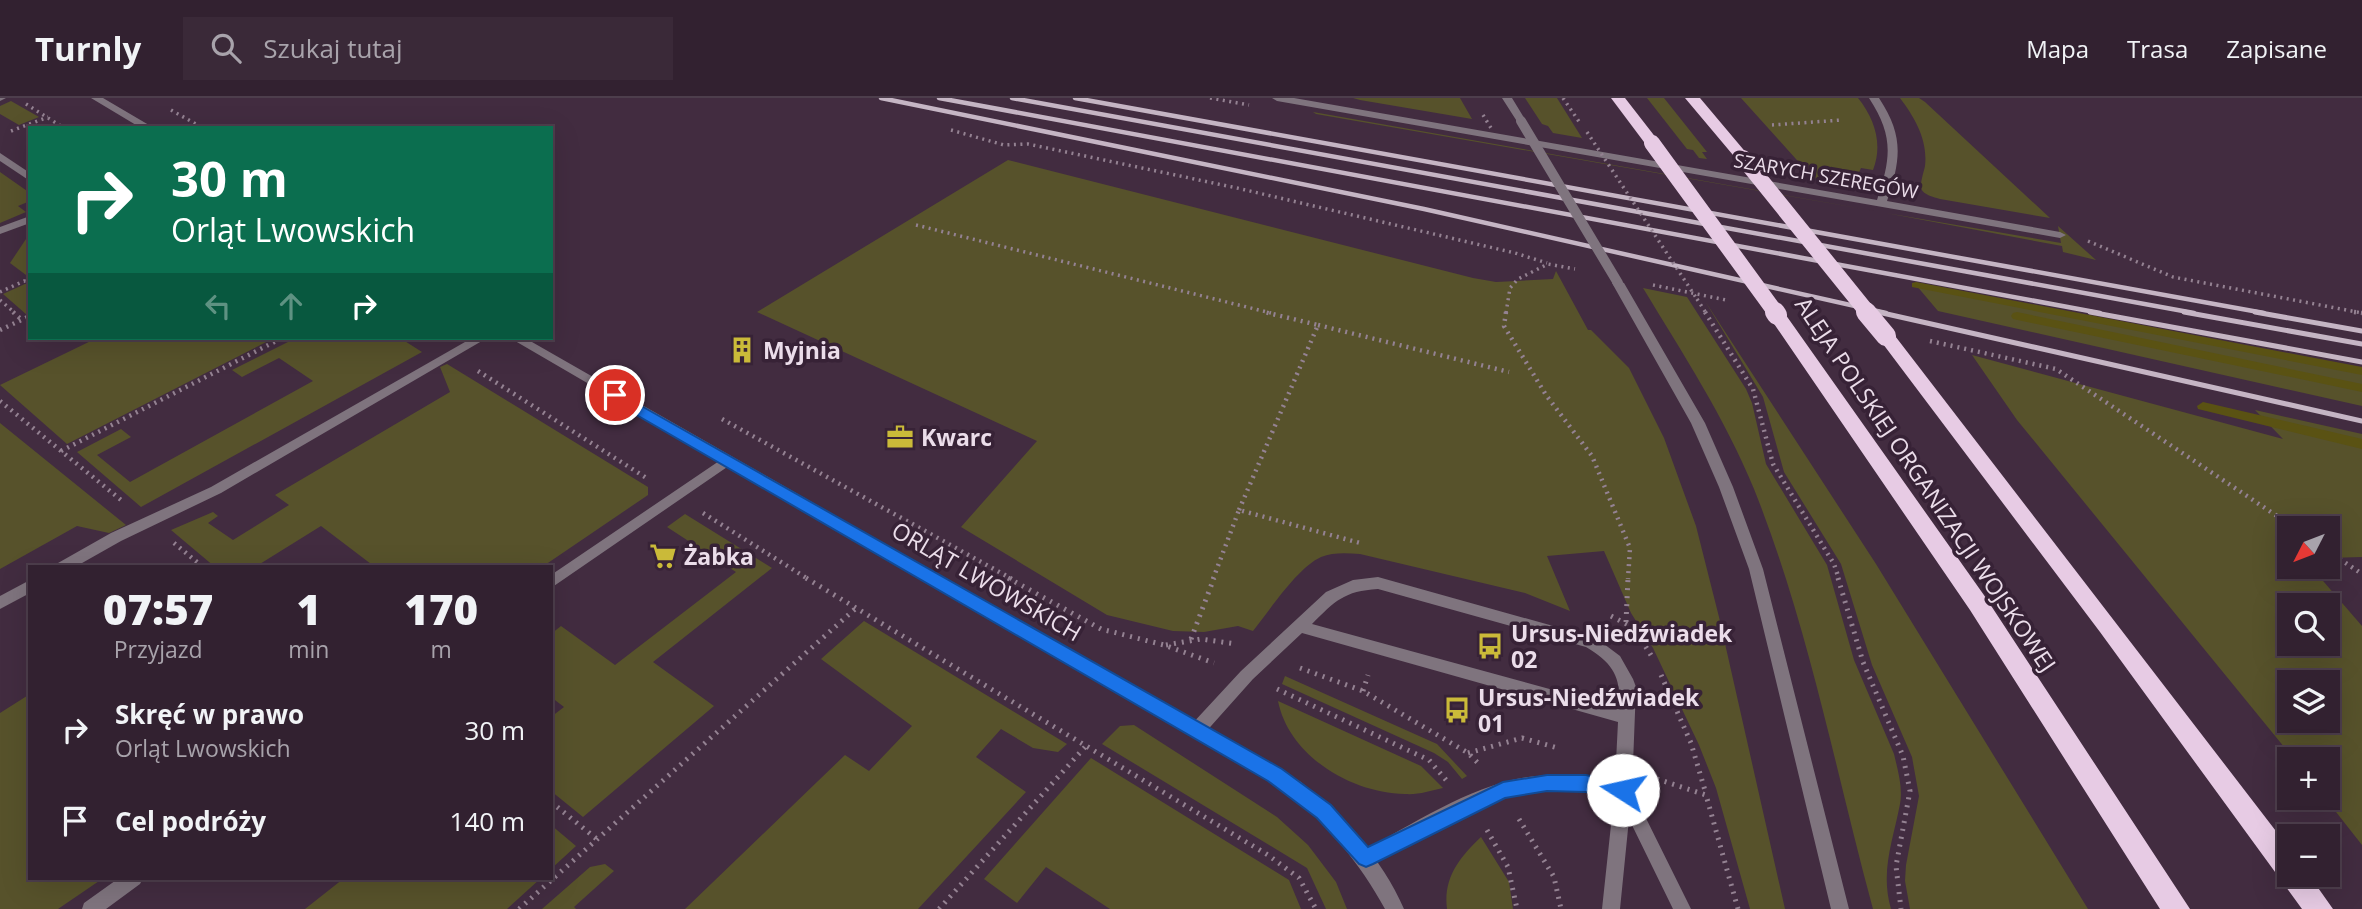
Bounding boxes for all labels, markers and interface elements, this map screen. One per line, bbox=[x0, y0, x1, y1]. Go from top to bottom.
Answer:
search box bbox=[183, 17, 673, 80]
text: Turnly bbox=[35, 26, 141, 71]
icon: search bbox=[207, 29, 245, 67]
text: Szukaj tutaj bbox=[263, 30, 403, 66]
text: Mapa bbox=[2026, 32, 2089, 65]
text: Trasa bbox=[2127, 32, 2188, 65]
text: Zapisane bbox=[2226, 32, 2327, 65]
text: 30 m bbox=[171, 145, 288, 211]
street label: SZARYCH SZEREGÓW bbox=[1732, 147, 1921, 205]
icon: right bbox=[56, 154, 147, 245]
text: Orląt Lwowskich bbox=[171, 208, 415, 251]
icon: left bbox=[199, 287, 237, 325]
icon: ahead bbox=[272, 287, 310, 325]
icon: right bbox=[345, 287, 383, 325]
street label: ALEJA POLSKIEJ ORGANIZACJI WOJSKOWEJ bbox=[1788, 290, 2064, 678]
place label: Myjnia bbox=[763, 334, 841, 366]
building icon: Myjnia bbox=[727, 335, 757, 365]
pin bbox=[585, 365, 645, 425]
icon: arrive bbox=[596, 376, 634, 414]
place label: Kwarc bbox=[921, 421, 992, 453]
office icon: Kwarc bbox=[885, 422, 915, 452]
street label: ORLĄT LWOWSKICH bbox=[886, 514, 1088, 648]
north arrow bbox=[2277, 516, 2340, 579]
map controls bbox=[2277, 516, 2340, 887]
place label: Żabka bbox=[684, 540, 754, 572]
supermarket icon: Żabka bbox=[648, 541, 678, 571]
text: 07:57 bbox=[103, 580, 213, 637]
text: 1 bbox=[297, 580, 321, 637]
text: 170 bbox=[404, 580, 478, 637]
button: search bbox=[2277, 593, 2340, 656]
place label: Ursus-Niedźwiadek 02 bbox=[1511, 617, 1733, 675]
bus stop icon: Ursus-Niedźwiadek 02 bbox=[1475, 631, 1505, 661]
text: Przyjazd bbox=[114, 633, 203, 665]
text: min bbox=[288, 633, 329, 665]
text: m bbox=[431, 633, 452, 665]
button: layers bbox=[2277, 670, 2340, 733]
place label: Ursus-Niedźwiadek 01 bbox=[1478, 681, 1700, 739]
bus stop icon: Ursus-Niedźwiadek 01 bbox=[1442, 695, 1472, 725]
text: Skręć w prawo bbox=[115, 696, 304, 732]
icon: right bbox=[56, 711, 94, 749]
text: 30 m bbox=[464, 712, 525, 748]
text: Orląt Lwowskich bbox=[115, 732, 291, 764]
button: + bbox=[2277, 747, 2340, 810]
position arrow bbox=[1586, 753, 1660, 827]
icon: arrive bbox=[56, 802, 94, 840]
text: Cel podróży bbox=[115, 803, 266, 839]
text: 140 m bbox=[450, 803, 525, 839]
button: − bbox=[2277, 824, 2340, 887]

